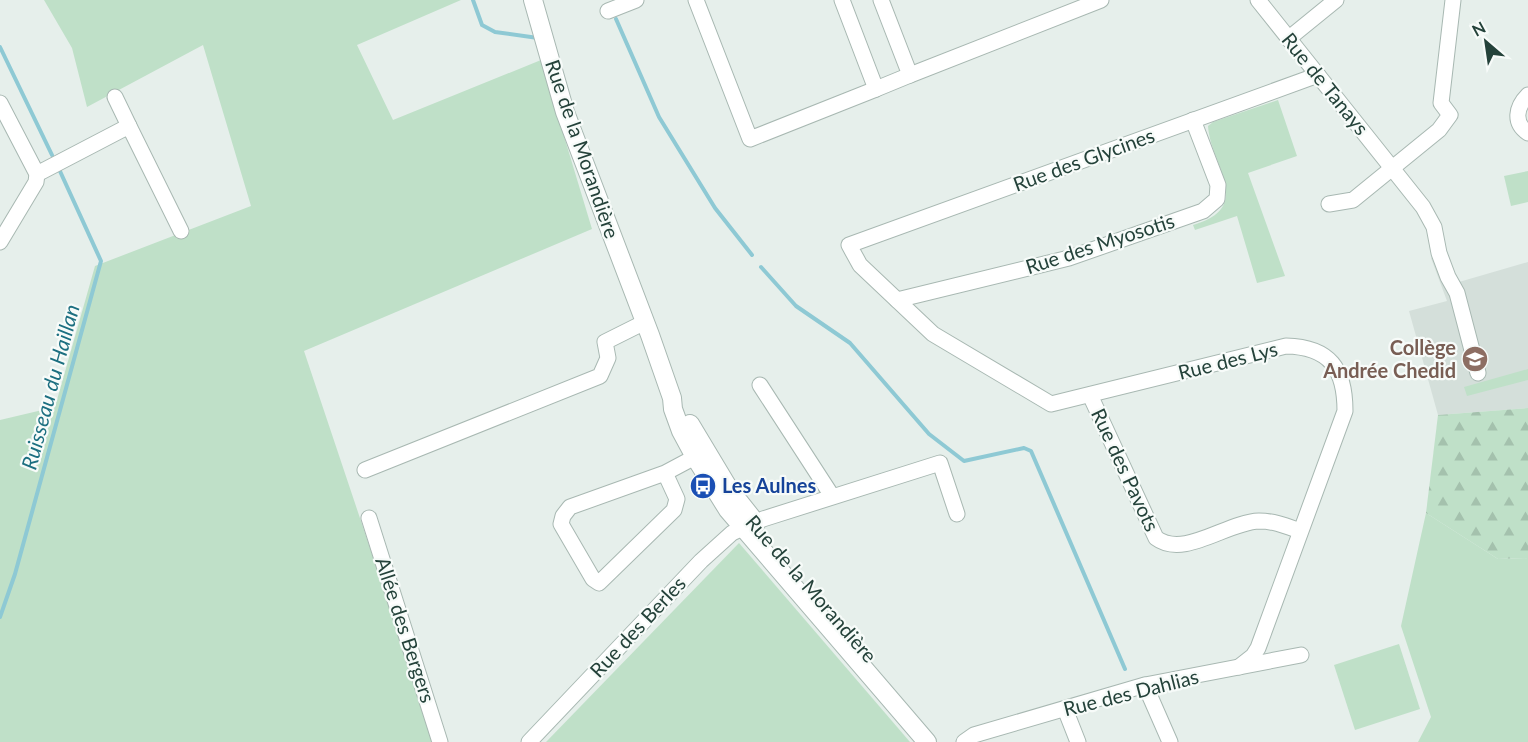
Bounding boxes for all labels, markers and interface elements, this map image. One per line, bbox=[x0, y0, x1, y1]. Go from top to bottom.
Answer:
north arrow bbox=[1456, 12, 1516, 72]
text: N bbox=[1468, 17, 1488, 40]
street label: Rue de Tanays bbox=[1277, 27, 1374, 139]
street label: Rue de la Morandière bbox=[541, 56, 625, 241]
street label: Rue des Glycines bbox=[1010, 122, 1158, 196]
street label: Rue des Myosotis bbox=[1022, 208, 1177, 278]
water label: Ruisseau du Haillan bbox=[15, 301, 84, 472]
place label: Collège Andrée Chedid bbox=[1322, 335, 1456, 382]
street label: Rue des Lys bbox=[1176, 336, 1280, 384]
school or university icon: Collège Andrée Chedid bbox=[1460, 344, 1490, 374]
street label: Rue des Pavots bbox=[1087, 404, 1165, 535]
bus stop icon: Les Aulnes bbox=[688, 471, 718, 501]
place label: Les Aulnes bbox=[722, 473, 816, 497]
street label: Rue de la Morandière bbox=[741, 510, 882, 667]
street label: Allée des Bergers bbox=[371, 554, 441, 706]
street label: Rue des Berles bbox=[584, 571, 690, 682]
street label: Rue des Dahlias bbox=[1061, 664, 1201, 720]

